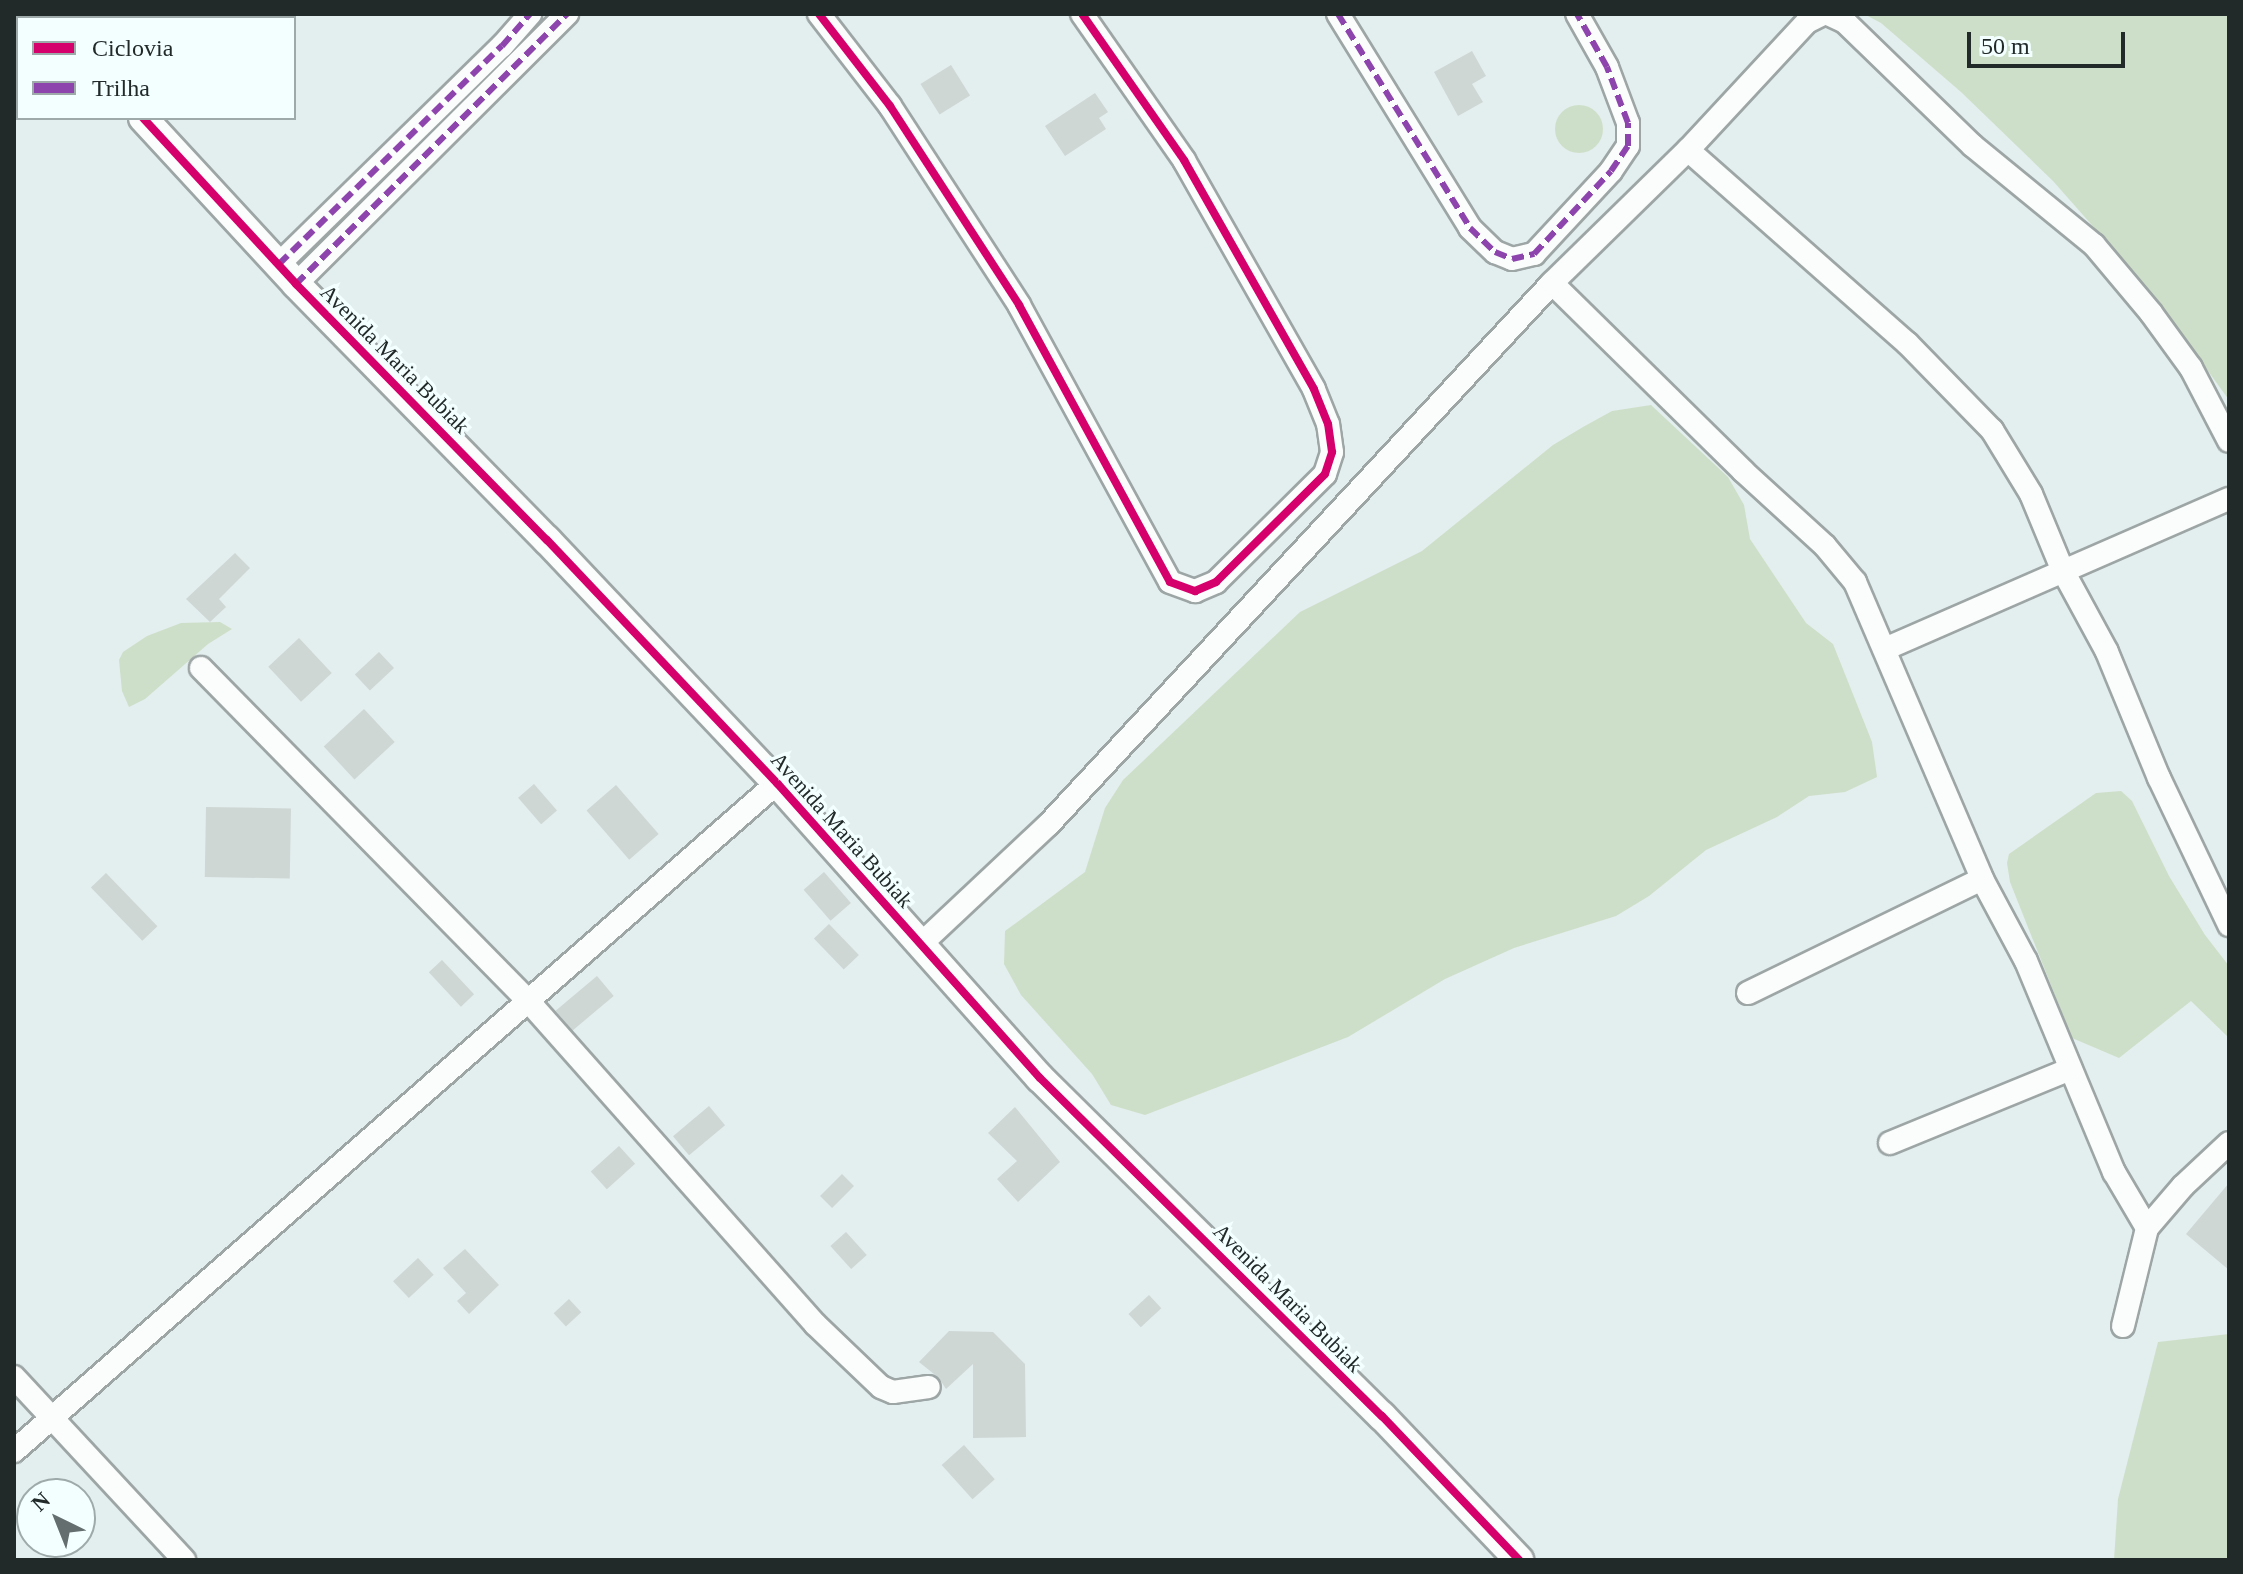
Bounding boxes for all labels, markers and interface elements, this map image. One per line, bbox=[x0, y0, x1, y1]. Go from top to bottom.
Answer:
legend bbox=[16, 16, 296, 120]
scale bar bbox=[1971, 16, 2129, 66]
text: 50 m bbox=[1981, 33, 2030, 59]
text: Ciclovia bbox=[92, 35, 173, 61]
text: Trilha bbox=[92, 75, 150, 101]
street label: Avenida Maria Bubiak bbox=[315, 279, 475, 439]
street label: Avenida Maria Bubiak bbox=[765, 747, 919, 913]
street label: Avenida Maria Bubiak bbox=[1208, 1218, 1368, 1378]
north arrow bbox=[16, 1478, 96, 1558]
text: N bbox=[26, 1487, 55, 1516]

